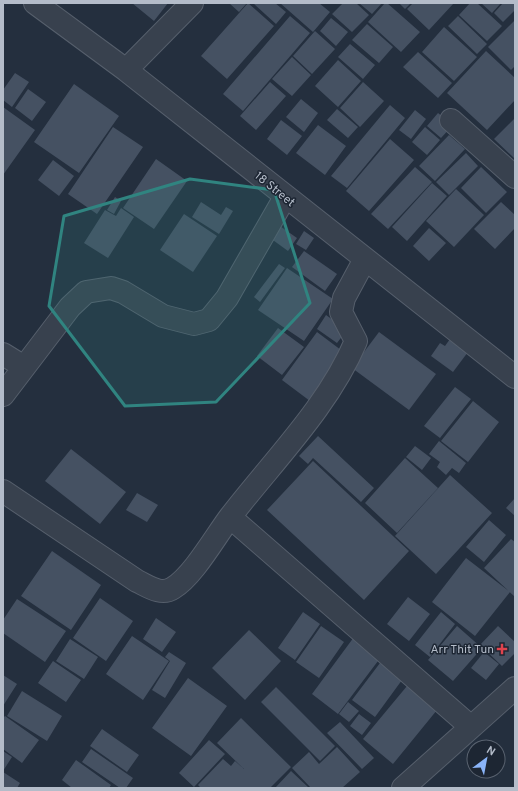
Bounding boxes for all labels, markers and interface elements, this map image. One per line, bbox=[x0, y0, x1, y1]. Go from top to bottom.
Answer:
street label: 18 Street bbox=[251, 169, 298, 211]
place label: Arr Thit Tun bbox=[430, 642, 494, 658]
marker: Arr Thit Tun bbox=[497, 644, 507, 654]
north arrow bbox=[466, 739, 506, 779]
text: N bbox=[484, 743, 498, 759]

